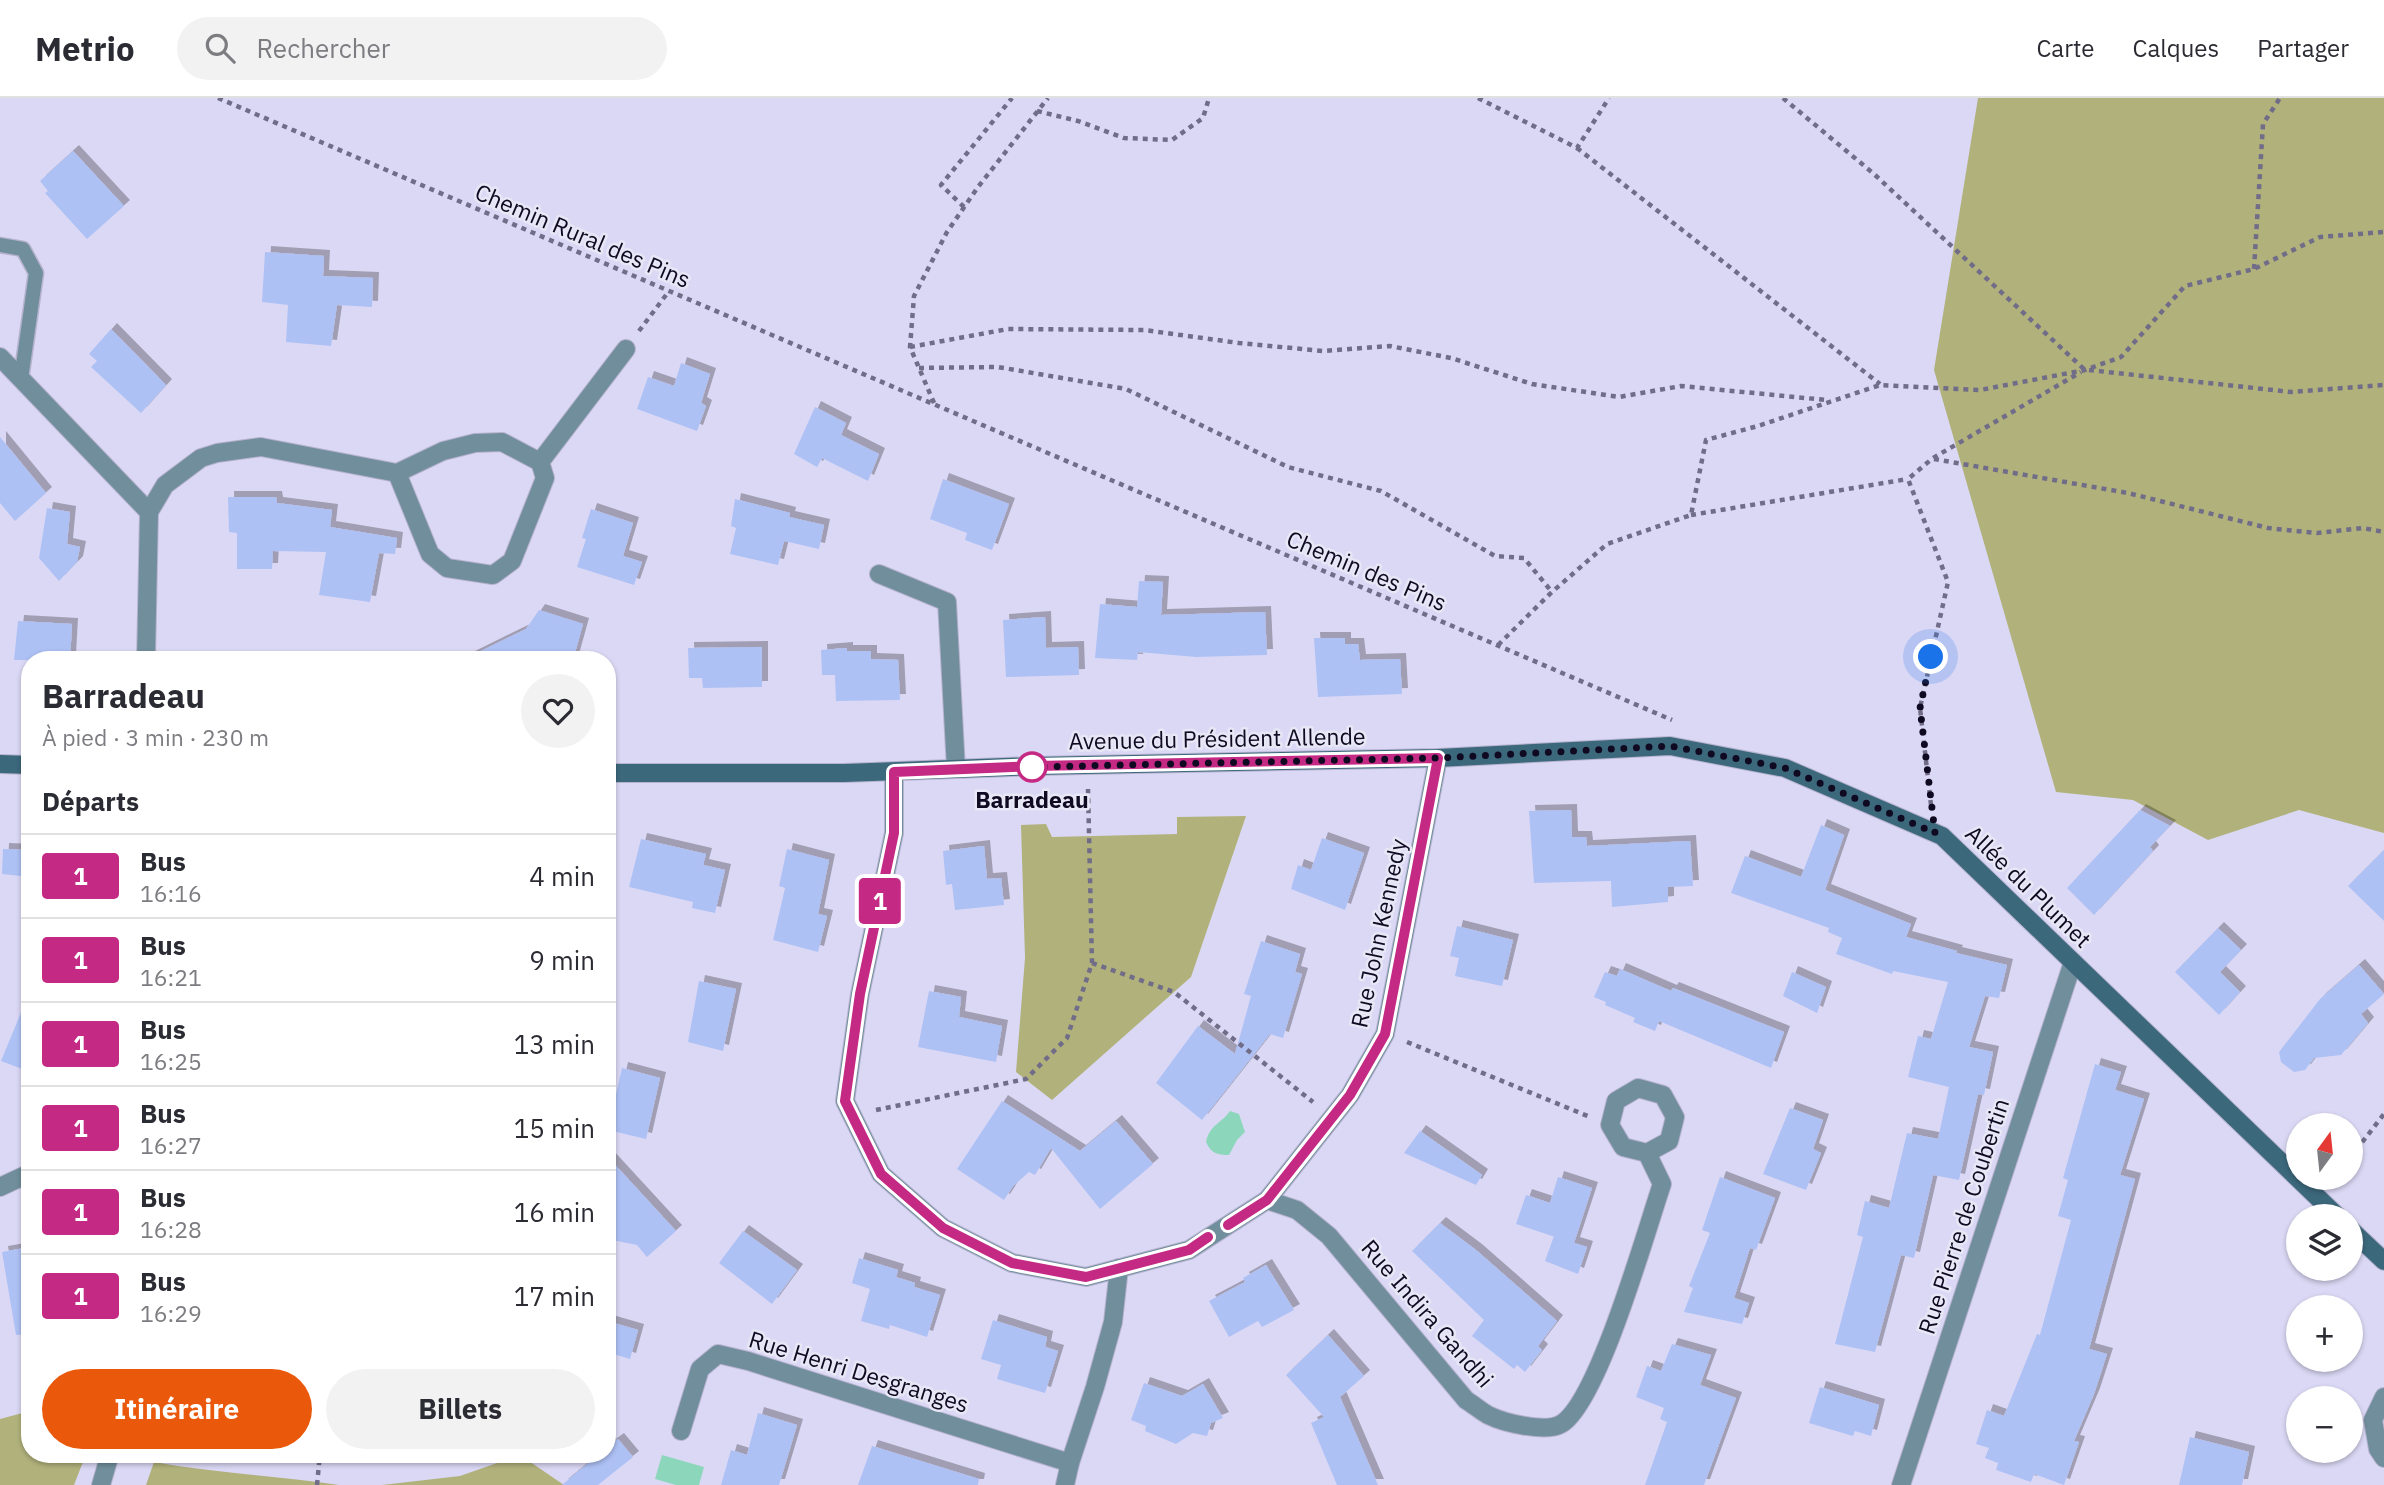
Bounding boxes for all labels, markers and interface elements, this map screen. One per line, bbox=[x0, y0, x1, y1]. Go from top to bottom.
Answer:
search box bbox=[177, 17, 667, 80]
text: Metrio bbox=[35, 27, 135, 70]
icon: search bbox=[201, 29, 239, 67]
text: Rechercher bbox=[257, 31, 390, 65]
text: Carte bbox=[2036, 32, 2095, 64]
text: Calques bbox=[2133, 32, 2219, 64]
text: Partager bbox=[2257, 32, 2349, 64]
street label: Chemin Rural des Pins bbox=[471, 176, 695, 294]
street label: Chemin des Pins bbox=[1283, 523, 1451, 617]
your location bbox=[1913, 639, 1948, 674]
text: Barradeau bbox=[42, 674, 205, 717]
button: heart bbox=[521, 674, 595, 748]
street label: Avenue du Président Allende bbox=[1068, 720, 1366, 756]
text: À pied · 3 min · 230 m bbox=[42, 722, 269, 752]
marker: Barradeau bbox=[1017, 752, 1047, 782]
text: Départs bbox=[42, 784, 139, 818]
place label: Barradeau bbox=[975, 784, 1089, 814]
street label: Allée du Plumet bbox=[1960, 818, 2098, 954]
street label: Rue John Kennedy bbox=[1343, 835, 1413, 1030]
text: Bus bbox=[140, 844, 186, 878]
text: 4 min bbox=[529, 859, 595, 893]
text: 1 bbox=[73, 860, 88, 892]
text: 16:16 bbox=[140, 878, 202, 908]
line badge: 1 bbox=[857, 878, 903, 924]
text: 1 bbox=[873, 885, 887, 917]
text: Bus bbox=[140, 928, 186, 962]
text: 9 min bbox=[529, 943, 595, 977]
text: 1 bbox=[73, 944, 88, 976]
text: 16:21 bbox=[140, 962, 202, 992]
text: Bus bbox=[140, 1012, 186, 1046]
text: 13 min bbox=[514, 1027, 595, 1061]
text: 1 bbox=[73, 1028, 88, 1060]
text: 16:25 bbox=[140, 1046, 202, 1076]
street label: Rue Pierre de Coubertin bbox=[1911, 1094, 2015, 1338]
text: Bus bbox=[140, 1096, 186, 1130]
text: 15 min bbox=[514, 1111, 595, 1145]
text: 1 bbox=[73, 1112, 88, 1144]
north arrow bbox=[2286, 1113, 2362, 1190]
map controls bbox=[2286, 1113, 2363, 1463]
text: 16:27 bbox=[140, 1130, 202, 1160]
text: Bus bbox=[140, 1180, 186, 1214]
text: 16 min bbox=[514, 1195, 595, 1229]
text: 1 bbox=[73, 1196, 88, 1228]
button: layers bbox=[2286, 1204, 2363, 1281]
text: 16:28 bbox=[140, 1214, 202, 1244]
street label: Rue Indira Gandhi bbox=[1355, 1233, 1501, 1393]
text: Bus bbox=[140, 1264, 186, 1298]
text: 17 min bbox=[514, 1279, 595, 1313]
text: 1 bbox=[73, 1280, 88, 1312]
button: + bbox=[2286, 1295, 2363, 1372]
text: 16:29 bbox=[140, 1298, 202, 1328]
street label: Rue Henri Desgranges bbox=[746, 1323, 972, 1419]
button: Itinéraire bbox=[42, 1369, 312, 1449]
button: Billets bbox=[326, 1369, 595, 1449]
button: − bbox=[2286, 1386, 2363, 1463]

